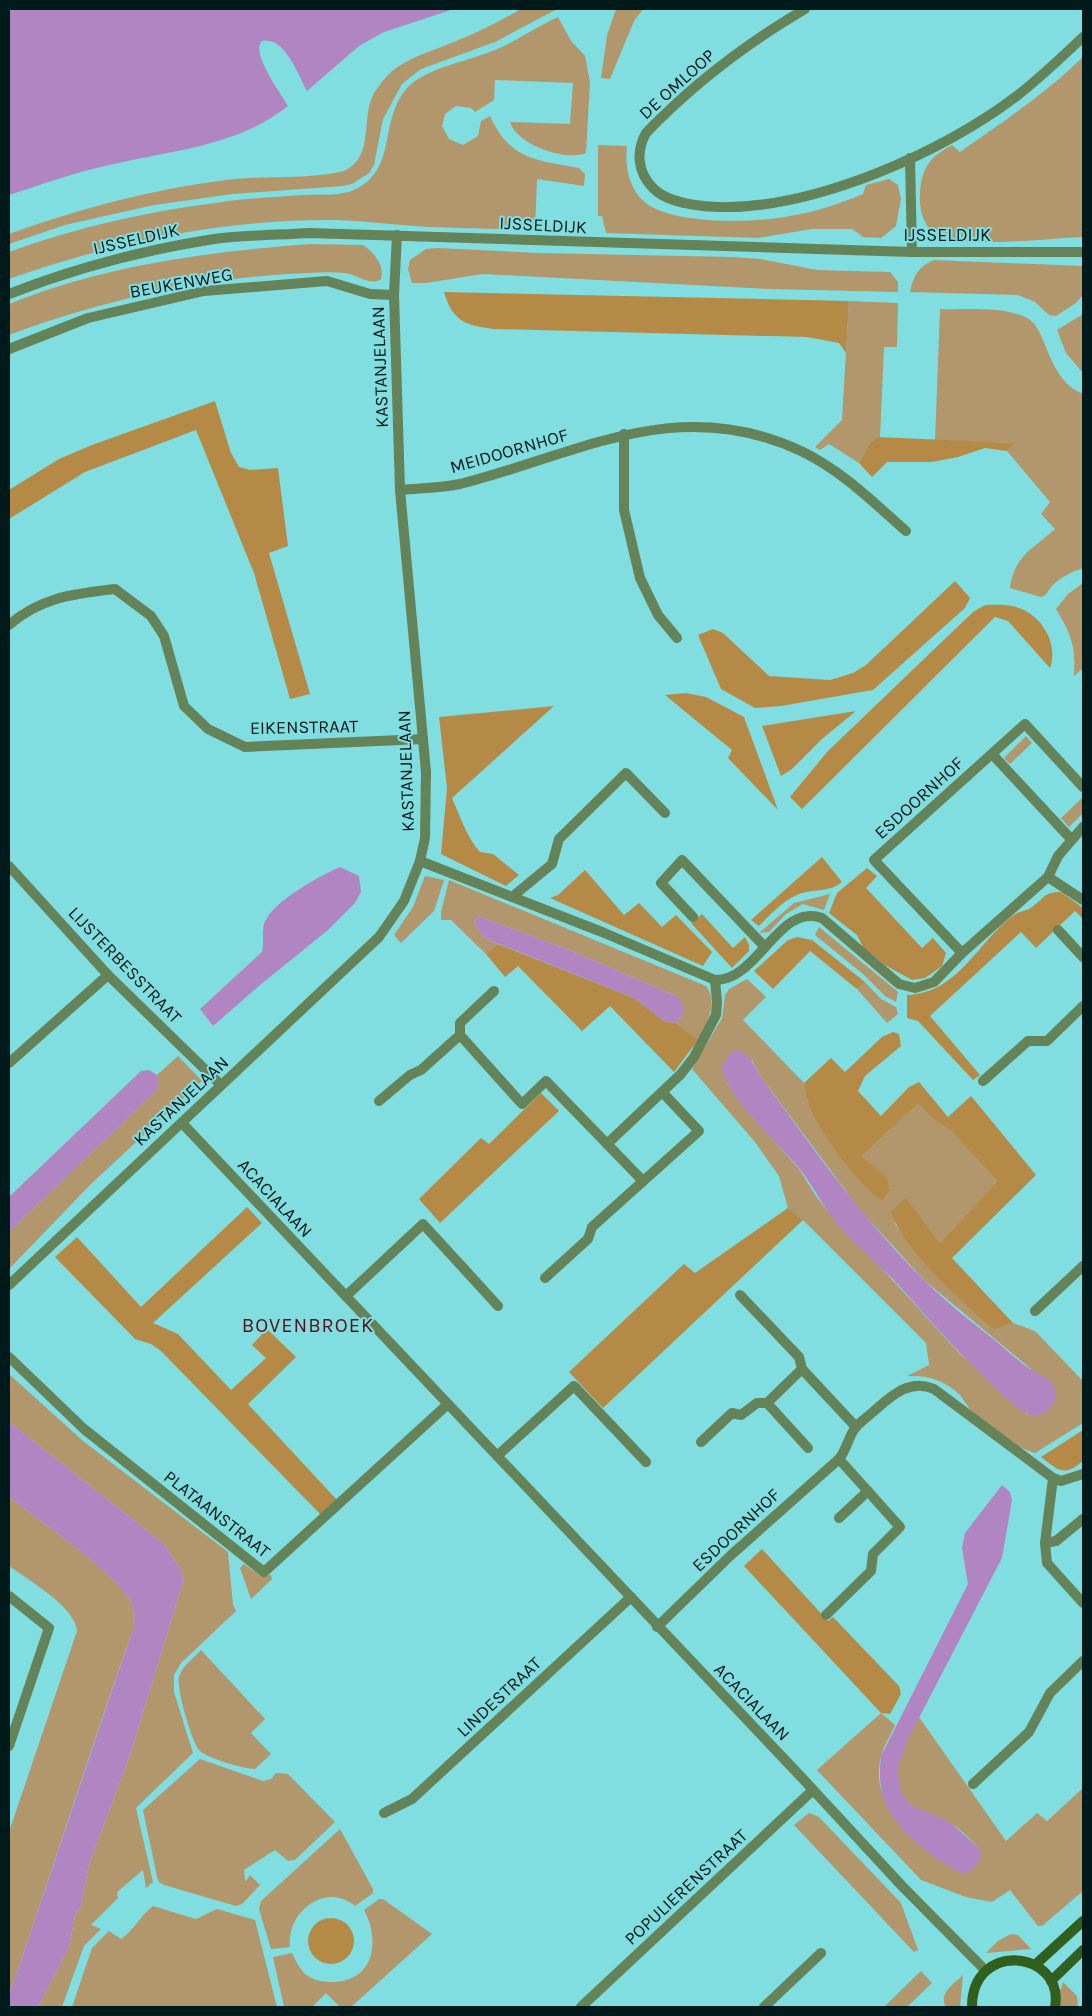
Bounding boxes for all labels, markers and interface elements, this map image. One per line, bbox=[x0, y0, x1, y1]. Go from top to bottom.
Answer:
street label: DE OMLOOP bbox=[634, 44, 720, 124]
street label: IJSSELDIJK bbox=[499, 212, 587, 238]
street label: IJSSELDIJK bbox=[91, 218, 181, 260]
street label: IJSSELDIJK bbox=[903, 224, 991, 246]
street label: BEUKENWEG bbox=[128, 263, 234, 303]
street label: KASTANJELAAN bbox=[367, 306, 393, 428]
street label: MEIDOORNHOF bbox=[447, 424, 571, 478]
street label: KASTANJELAAN bbox=[393, 710, 419, 832]
street label: EIKENSTRAAT bbox=[250, 715, 358, 739]
street label: ESDOORNHOF bbox=[870, 752, 968, 844]
street label: LIJSTERBESSTRAAT bbox=[64, 902, 186, 1028]
street label: KASTANJELAAN bbox=[129, 1051, 233, 1151]
street label: ACACIALAAN bbox=[233, 1154, 317, 1242]
district label: BOVENBROEK bbox=[242, 1314, 374, 1337]
street label: PLATAANSTRAAT bbox=[159, 1466, 275, 1562]
street label: ESDOORNHOF bbox=[687, 1484, 785, 1576]
street label: LINDESTRAAT bbox=[452, 1652, 546, 1742]
street label: ACACIALAAN bbox=[710, 1659, 794, 1745]
street label: POPULIERENSTRAAT bbox=[620, 1824, 752, 1950]

